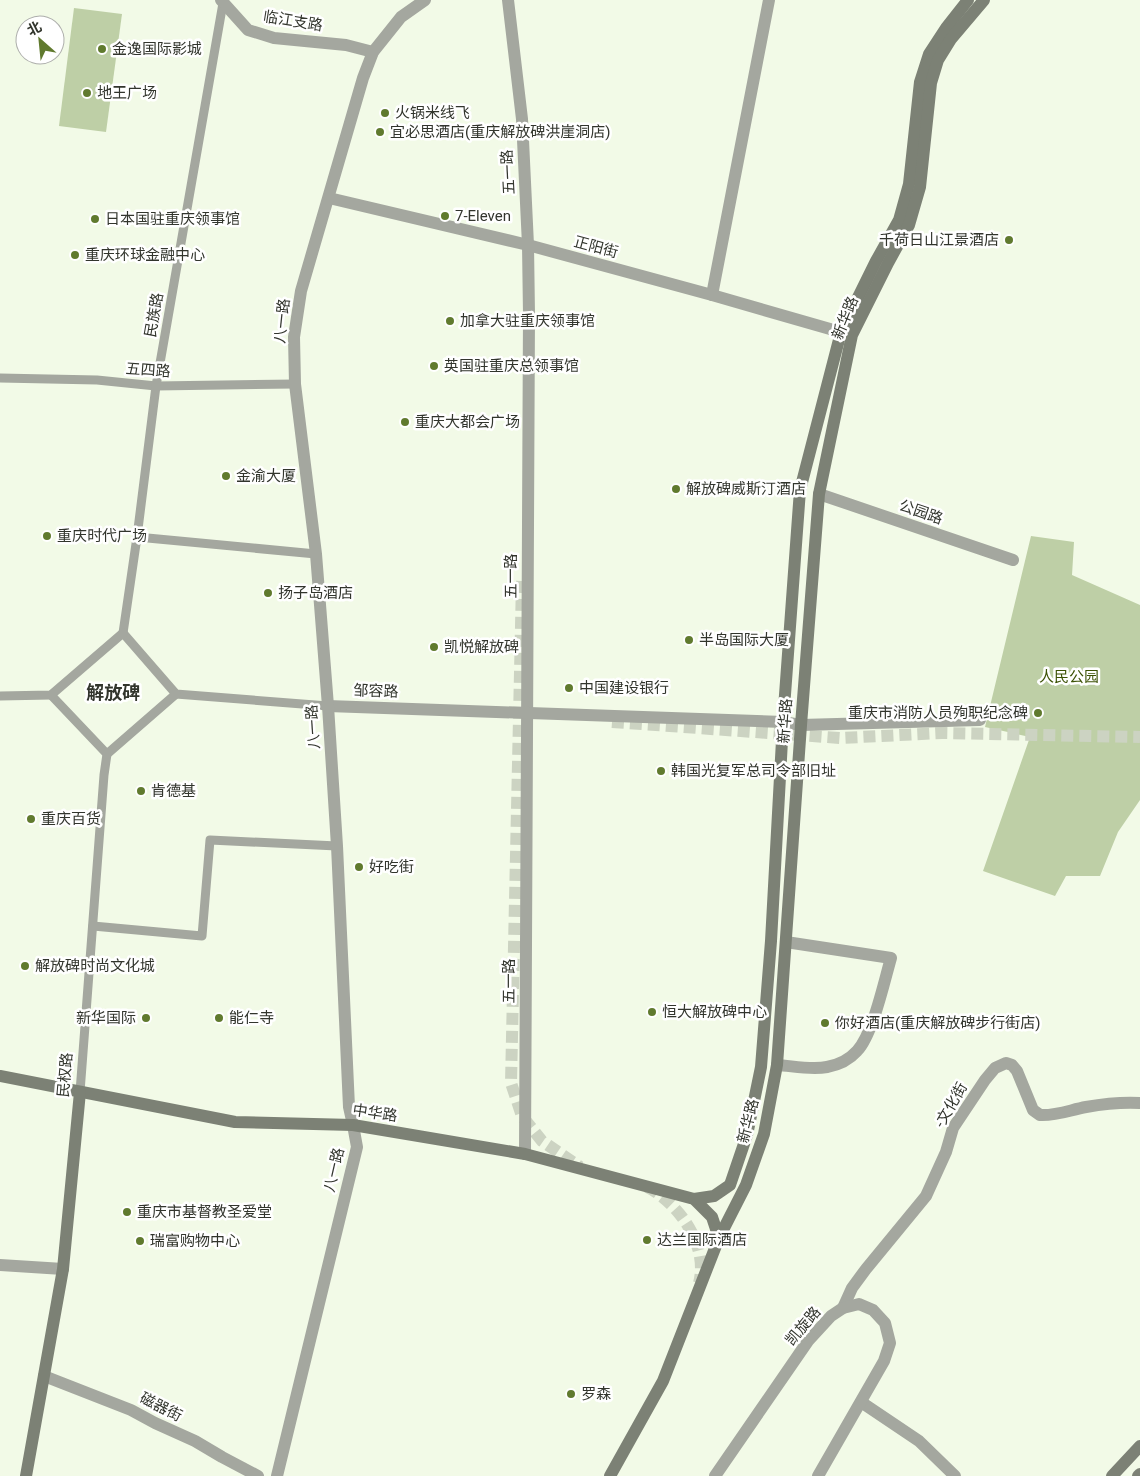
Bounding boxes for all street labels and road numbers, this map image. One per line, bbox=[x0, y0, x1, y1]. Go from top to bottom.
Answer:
street label: 临江支路 bbox=[262, 7, 324, 35]
street label: 五一路 bbox=[498, 149, 518, 195]
street label: 正阳街 bbox=[572, 232, 620, 262]
street label: 民族路 bbox=[141, 291, 167, 339]
street label: 新华路 bbox=[828, 294, 862, 342]
street label: 八一路 bbox=[271, 298, 293, 344]
street label: 五四路 bbox=[125, 359, 171, 381]
street label: 公园路 bbox=[897, 496, 945, 528]
street label: 五一路 bbox=[502, 553, 520, 599]
street label: 邹容路 bbox=[353, 681, 399, 701]
street label: 新华路 bbox=[774, 698, 796, 744]
street label: 八一路 bbox=[302, 704, 324, 750]
street label: 五一路 bbox=[500, 958, 518, 1004]
street label: 民权路 bbox=[54, 1052, 76, 1098]
street label: -文化街 bbox=[931, 1079, 971, 1131]
street label: 新华路 bbox=[734, 1097, 762, 1145]
street label: 中华路 bbox=[351, 1101, 399, 1125]
street label: 八一路 bbox=[320, 1146, 348, 1194]
street label: 凯旋路 bbox=[782, 1303, 824, 1349]
street label: 磁器街 bbox=[137, 1389, 185, 1425]

